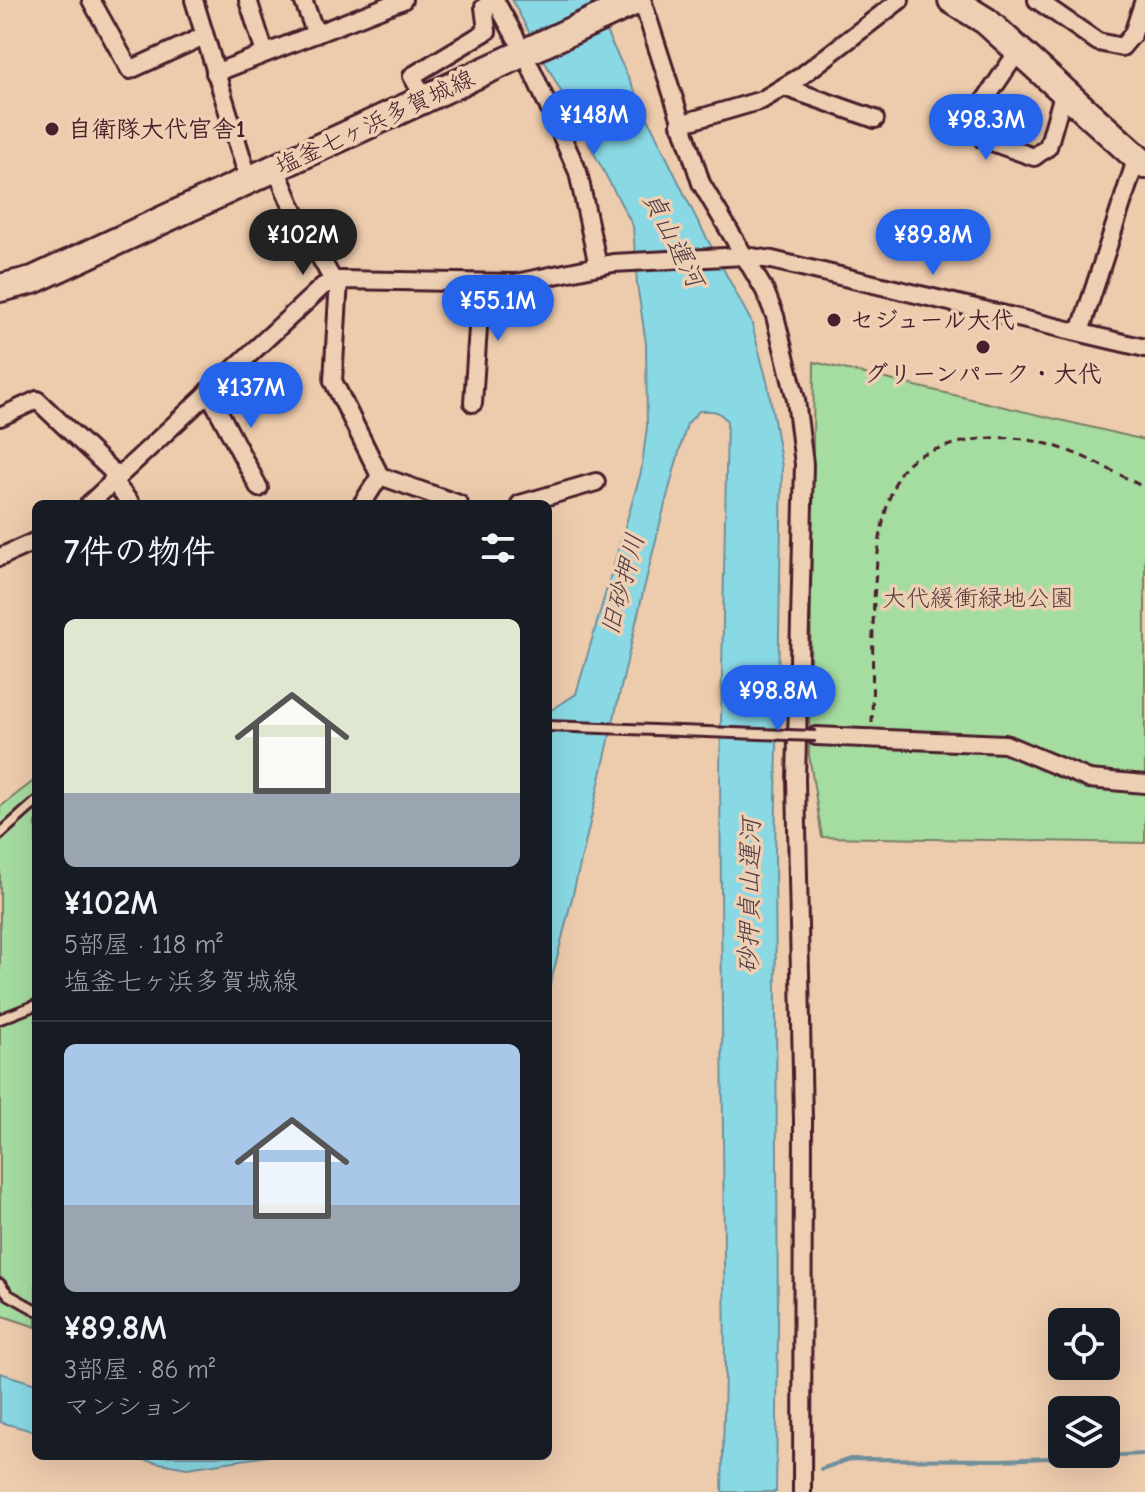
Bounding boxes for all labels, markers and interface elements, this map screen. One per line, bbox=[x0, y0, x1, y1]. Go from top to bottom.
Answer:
street label: 塩釜七ヶ浜多賀城線 bbox=[271, 64, 479, 180]
pin: ¥148M bbox=[538, 89, 650, 157]
pin: ¥98.3M bbox=[921, 94, 1051, 162]
text: ¥148M bbox=[559, 100, 629, 130]
text: ¥98.3M bbox=[947, 105, 1025, 135]
place label: 自衛隊大代官舎1 bbox=[68, 115, 245, 143]
marker: 自衛隊大代官舎1 bbox=[43, 120, 61, 138]
water label: 貞山運河 bbox=[636, 186, 712, 296]
pin: ¥102M bbox=[247, 209, 359, 277]
pin: ¥89.8M bbox=[868, 209, 998, 277]
text: ¥102M bbox=[267, 220, 339, 250]
text: ¥89.8M bbox=[894, 220, 972, 250]
pin: ¥55.1M bbox=[433, 275, 563, 343]
text: ¥55.1M bbox=[460, 286, 536, 316]
place label: セジュール大代 bbox=[850, 306, 1015, 334]
marker: セジュール大代 bbox=[825, 311, 843, 329]
marker: グリーンパーク・大代 bbox=[974, 338, 992, 356]
place label: グリーンパーク・大代 bbox=[864, 360, 1102, 388]
pin: ¥137M bbox=[195, 362, 307, 430]
text: ¥137M bbox=[217, 373, 285, 403]
icon: filters bbox=[476, 526, 520, 570]
water label: 旧砂押川 bbox=[595, 530, 651, 638]
text: 7件の物件 bbox=[64, 532, 215, 572]
park label: 大代緩衝緑地公園 bbox=[882, 584, 1074, 612]
pin: ¥98.8M bbox=[713, 665, 843, 733]
icon: home bbox=[220, 671, 364, 815]
text: ¥98.8M bbox=[739, 676, 817, 706]
water label: 砂押貞山運河 bbox=[734, 814, 766, 974]
text: ¥102M bbox=[64, 883, 158, 923]
text: 5部屋 · 118 m² bbox=[64, 930, 223, 960]
text: 塩釜七ヶ浜多賀城線 bbox=[64, 967, 298, 997]
icon: home bbox=[220, 1096, 364, 1240]
text: ¥89.8M bbox=[64, 1308, 167, 1348]
map controls bbox=[1048, 1308, 1120, 1468]
button: locate bbox=[1048, 1308, 1120, 1380]
text: 3部屋 · 86 m² bbox=[64, 1355, 215, 1385]
text: マンション bbox=[64, 1392, 193, 1422]
button: layers bbox=[1048, 1396, 1120, 1468]

